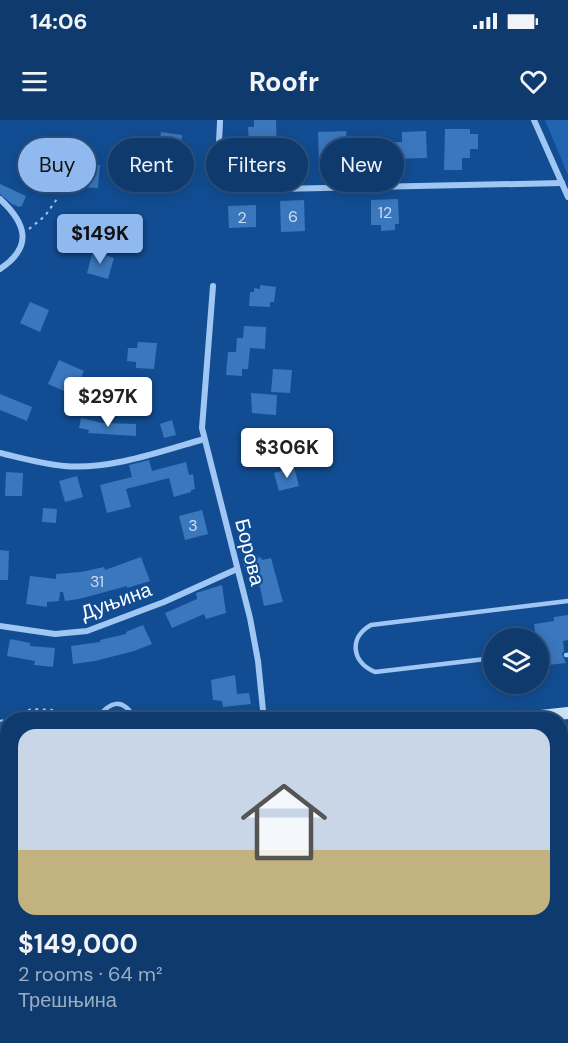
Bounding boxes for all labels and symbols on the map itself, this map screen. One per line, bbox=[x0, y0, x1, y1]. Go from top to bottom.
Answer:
house number: 12 bbox=[378, 202, 392, 223]
house number: 6 bbox=[288, 206, 298, 227]
house number: 2 bbox=[237, 207, 247, 228]
pin: $149K bbox=[58, 214, 142, 265]
pin: $297K bbox=[66, 377, 150, 428]
pin: $306K bbox=[245, 428, 329, 479]
house number: 3 bbox=[188, 515, 198, 536]
street label: Борова bbox=[229, 516, 271, 589]
house number: 31 bbox=[90, 571, 104, 592]
street label: Дуњина bbox=[77, 576, 156, 626]

